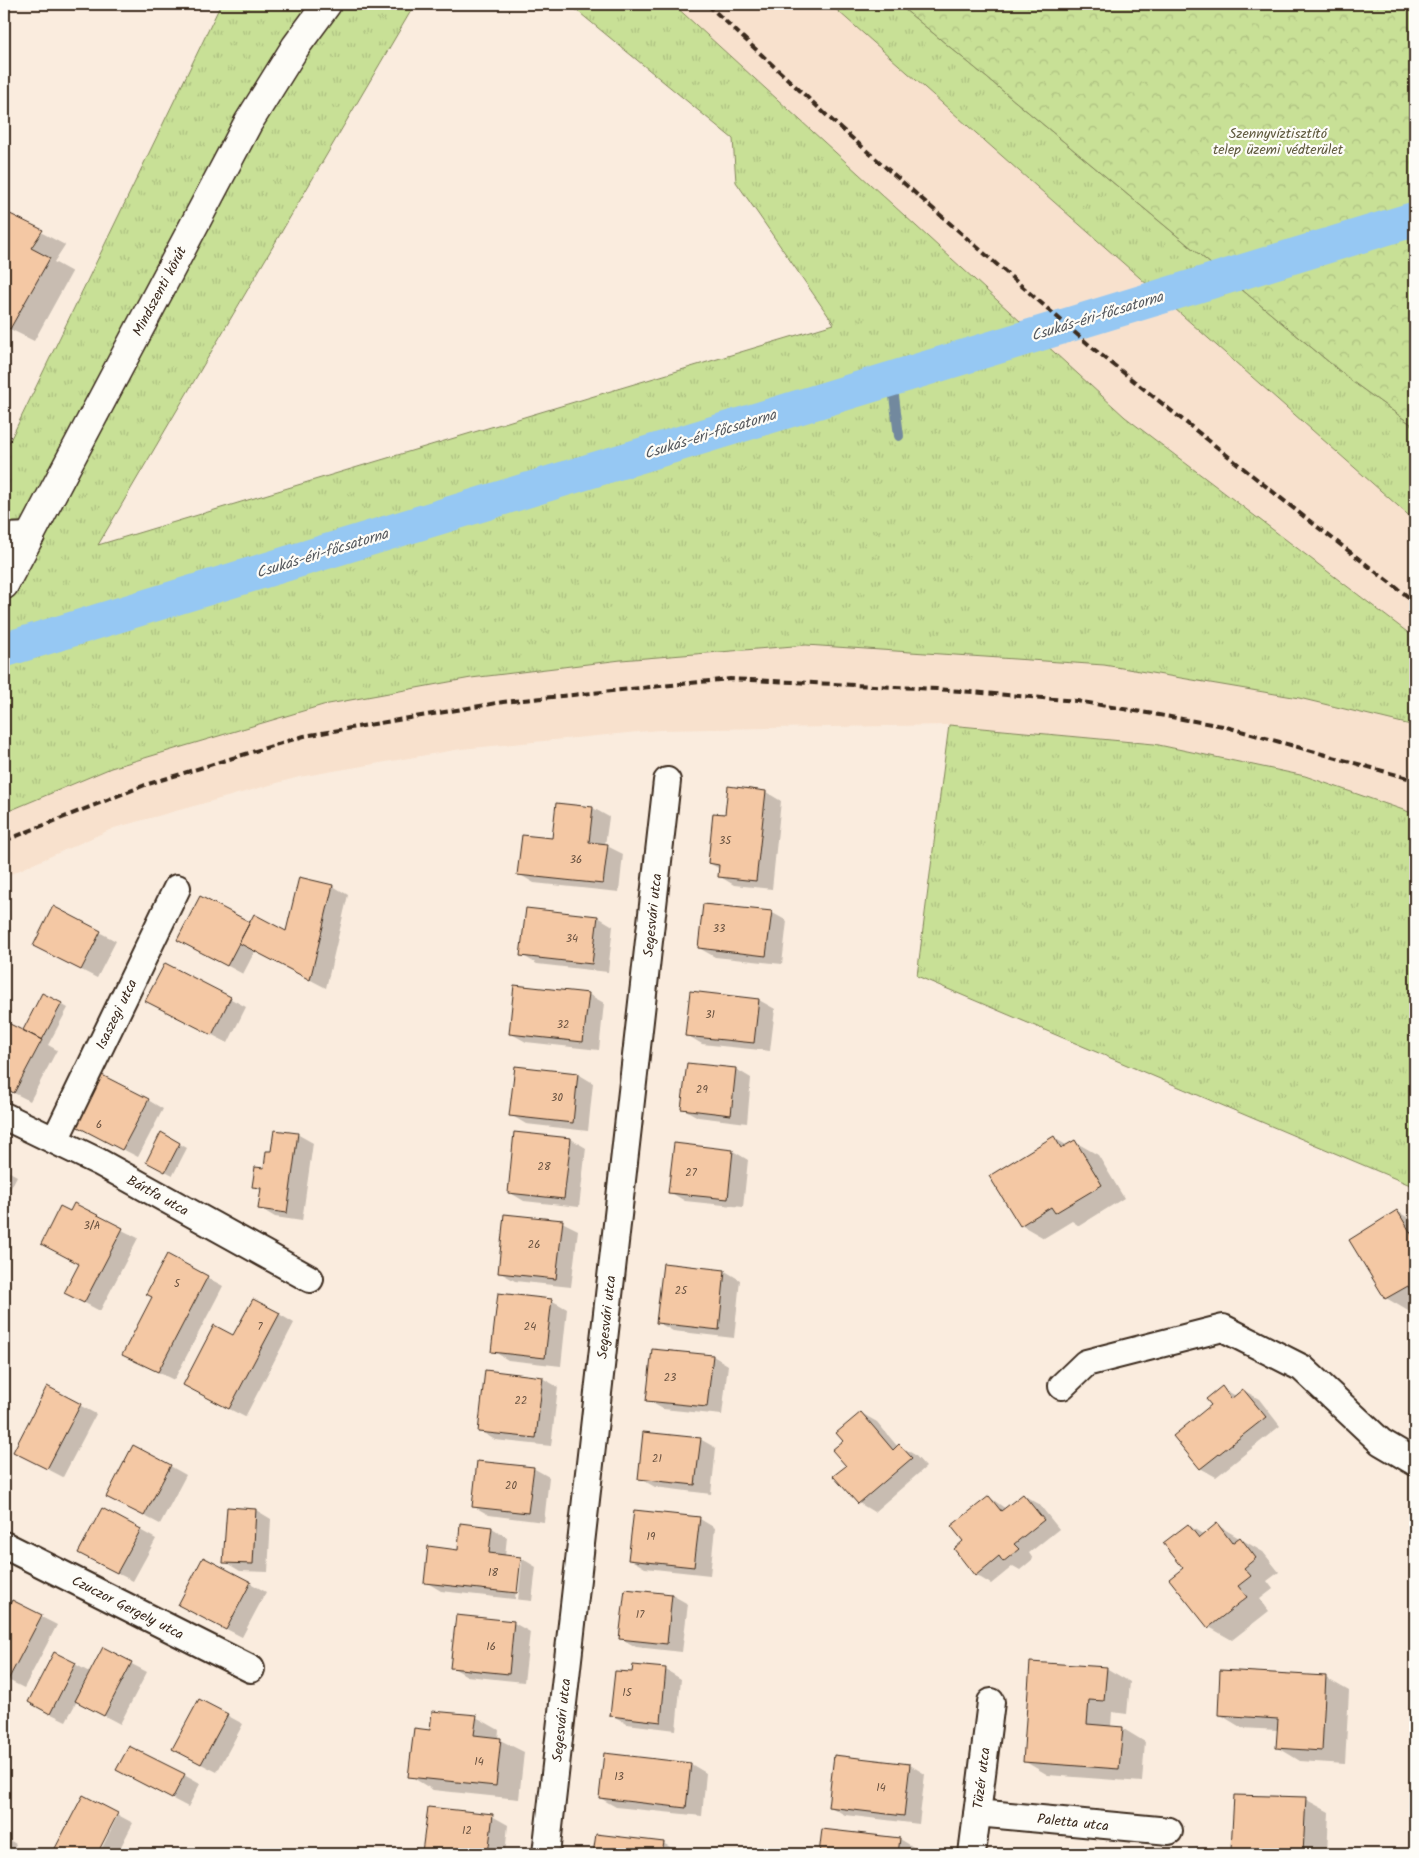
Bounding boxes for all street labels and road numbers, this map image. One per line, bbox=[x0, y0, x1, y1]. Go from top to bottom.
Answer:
street label: Mindszenti körút bbox=[127, 242, 193, 340]
street label: Segesvári utca bbox=[638, 872, 668, 958]
street label: Isaszegi utca bbox=[90, 976, 143, 1053]
street label: Bártfa utca bbox=[122, 1170, 193, 1222]
street label: Segesvári utca bbox=[592, 1274, 622, 1360]
street label: Czuczor Gergely utca bbox=[68, 1570, 187, 1646]
street label: Segesvári utca bbox=[547, 1677, 577, 1763]
street label: Tüzér utca bbox=[967, 1746, 997, 1810]
street label: Paletta utca bbox=[1036, 1808, 1110, 1838]

